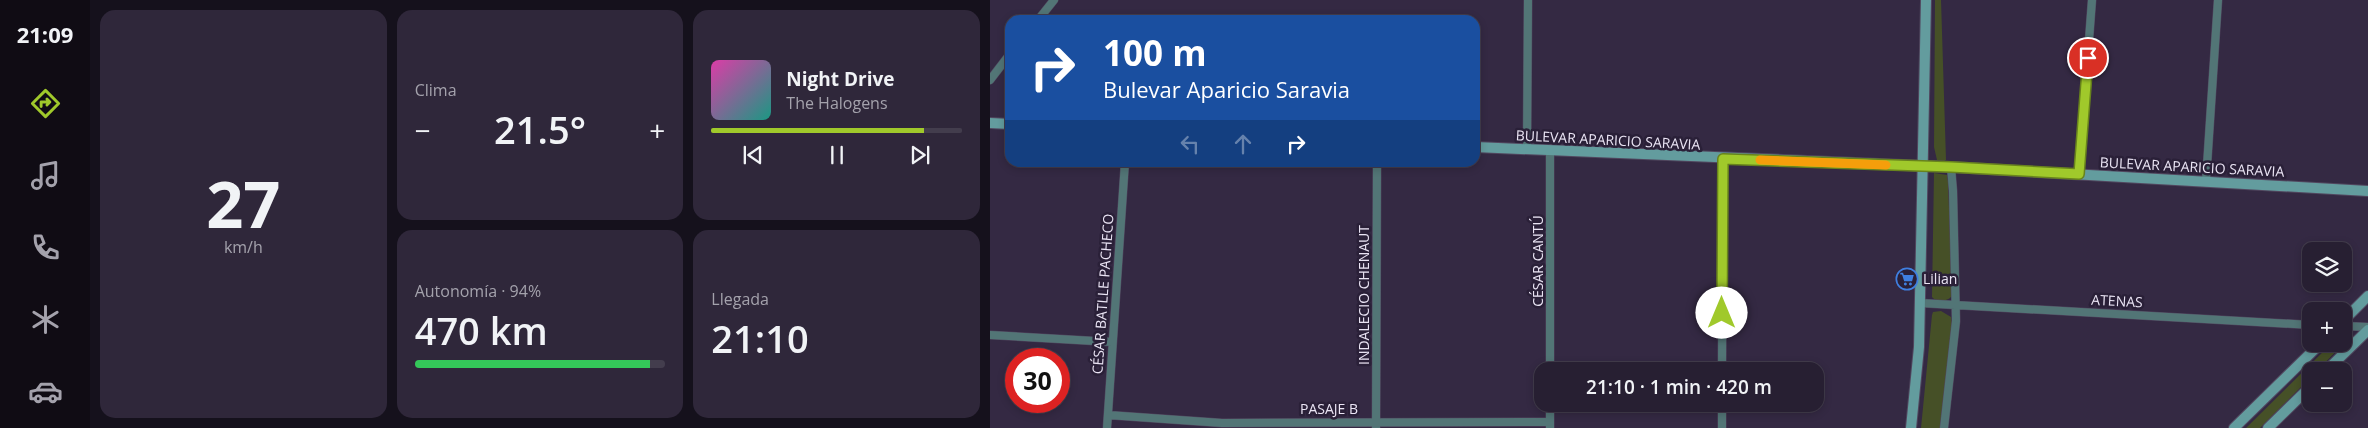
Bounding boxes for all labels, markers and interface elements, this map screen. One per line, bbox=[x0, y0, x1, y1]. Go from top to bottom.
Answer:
text: 21:09 bbox=[17, 19, 73, 49]
text: 100 m bbox=[1103, 29, 1207, 76]
icon: right bbox=[1020, 35, 1085, 100]
pin bbox=[2067, 37, 2109, 79]
icon: arrive bbox=[2074, 44, 2102, 72]
text: Night Drive bbox=[786, 66, 895, 92]
text: Bulevar Aparicio Saravia bbox=[1103, 74, 1350, 104]
text: Clima bbox=[415, 79, 457, 101]
icon: directions bbox=[28, 86, 63, 121]
text: The Halogens bbox=[786, 92, 888, 114]
text: 21.5° bbox=[494, 103, 586, 155]
text: − bbox=[415, 111, 431, 149]
text: + bbox=[649, 111, 665, 149]
street label: BULEVAR APARICIO SARAVIA bbox=[1515, 125, 1701, 154]
icon: left bbox=[1176, 130, 1204, 158]
icon: ahead bbox=[1229, 130, 1257, 158]
icon: right bbox=[1282, 130, 1310, 158]
icon: previous bbox=[739, 141, 767, 169]
icon: pause bbox=[823, 141, 851, 169]
icon: next bbox=[906, 141, 934, 169]
street label: BULEVAR APARICIO SARAVIA bbox=[2099, 152, 2285, 181]
icon: music bbox=[28, 158, 63, 193]
text: 27 bbox=[206, 159, 281, 247]
street label: CÉSAR BATLLE PACHECO bbox=[1087, 213, 1118, 375]
street label: CÉSAR CANTÚ bbox=[1528, 215, 1547, 307]
street label: INDALECIO CHENAUT bbox=[1354, 225, 1373, 365]
icon: phone bbox=[28, 230, 63, 265]
text: km/h bbox=[224, 236, 263, 258]
map controls bbox=[2302, 242, 2352, 412]
button: layers bbox=[2302, 242, 2352, 292]
supermarket icon: Lilian bbox=[1895, 267, 1919, 291]
place label: Lilian bbox=[1923, 269, 1957, 288]
text: Autonomía · 94% bbox=[415, 280, 541, 302]
position arrow bbox=[1695, 286, 1747, 338]
text: Llegada bbox=[711, 288, 769, 310]
street label: ATENAS bbox=[2091, 290, 2143, 311]
icon: climate bbox=[28, 302, 63, 337]
button: + bbox=[2302, 302, 2352, 352]
text: 470 km bbox=[415, 304, 548, 356]
text: 21:10 bbox=[711, 312, 809, 364]
speed limit sign: 30 bbox=[1005, 348, 1070, 413]
button: − bbox=[2302, 362, 2352, 412]
icon: car bbox=[28, 374, 63, 409]
text: 21:10 · 1 min · 420 m bbox=[1586, 374, 1772, 400]
street label: PASAJE B bbox=[1300, 399, 1358, 418]

